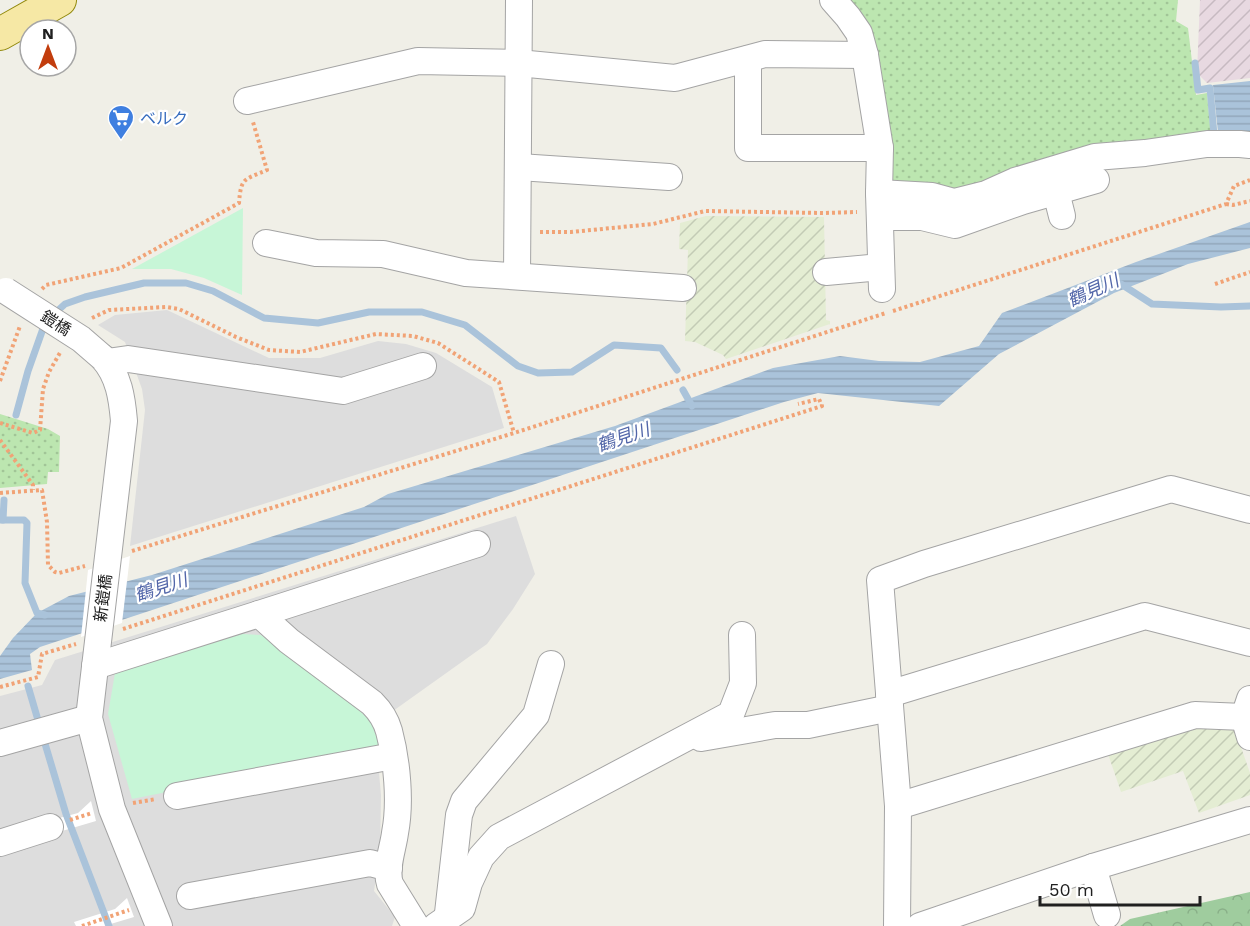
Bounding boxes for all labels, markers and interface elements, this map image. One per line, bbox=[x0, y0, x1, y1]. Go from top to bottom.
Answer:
north arrow bbox=[18, 18, 78, 78]
text: N bbox=[42, 24, 54, 43]
supermarket icon: ベルク bbox=[106, 103, 136, 141]
place label: ベルク bbox=[140, 109, 188, 128]
water label: 鶴見川 bbox=[1064, 269, 1124, 311]
street label: 鎧橋 bbox=[37, 306, 75, 340]
water label: 鶴見川 bbox=[594, 418, 654, 456]
water label: 鶴見川 bbox=[132, 568, 192, 605]
street label: 新鎧橋 bbox=[91, 573, 115, 623]
scale bar bbox=[1040, 869, 1200, 907]
text: 50 m bbox=[1049, 879, 1094, 900]

